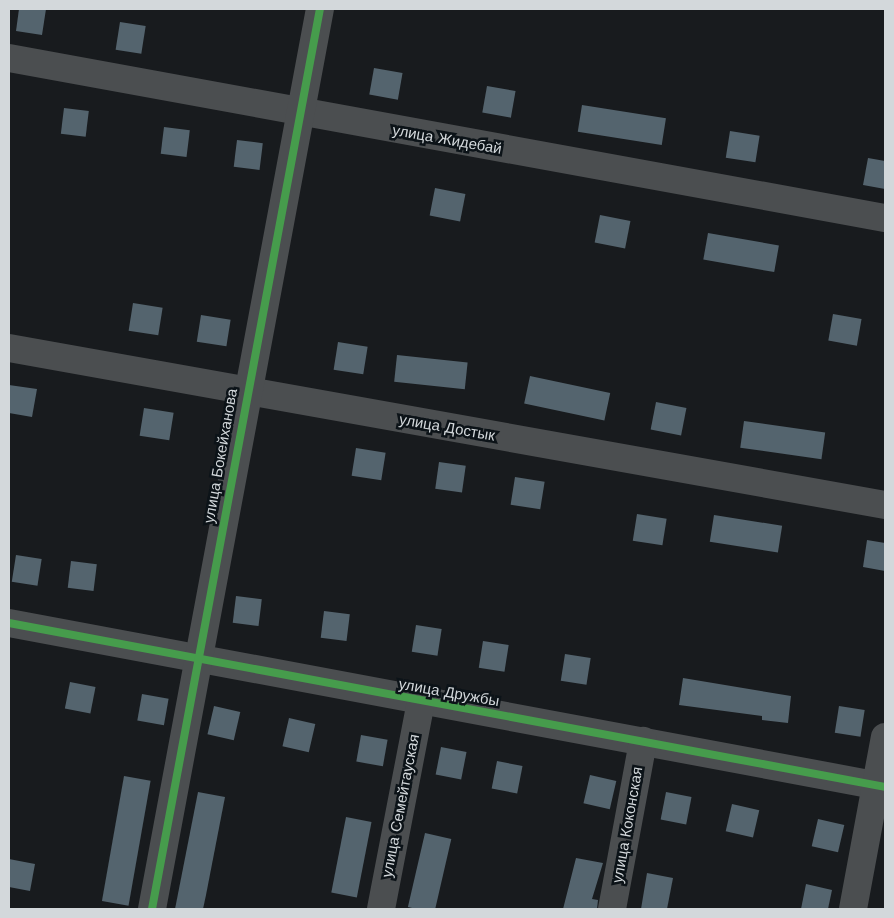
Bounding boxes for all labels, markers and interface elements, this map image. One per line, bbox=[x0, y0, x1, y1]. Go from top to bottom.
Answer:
street label: улица Жидебай bbox=[391, 122, 503, 158]
street label: улица Бокейханова bbox=[200, 387, 242, 525]
street label: улица Достык bbox=[398, 411, 496, 445]
street label: улица Дружбы bbox=[397, 675, 501, 711]
street label: улица Семейтауская bbox=[378, 733, 424, 879]
street label: улица Коконская bbox=[609, 766, 647, 884]

